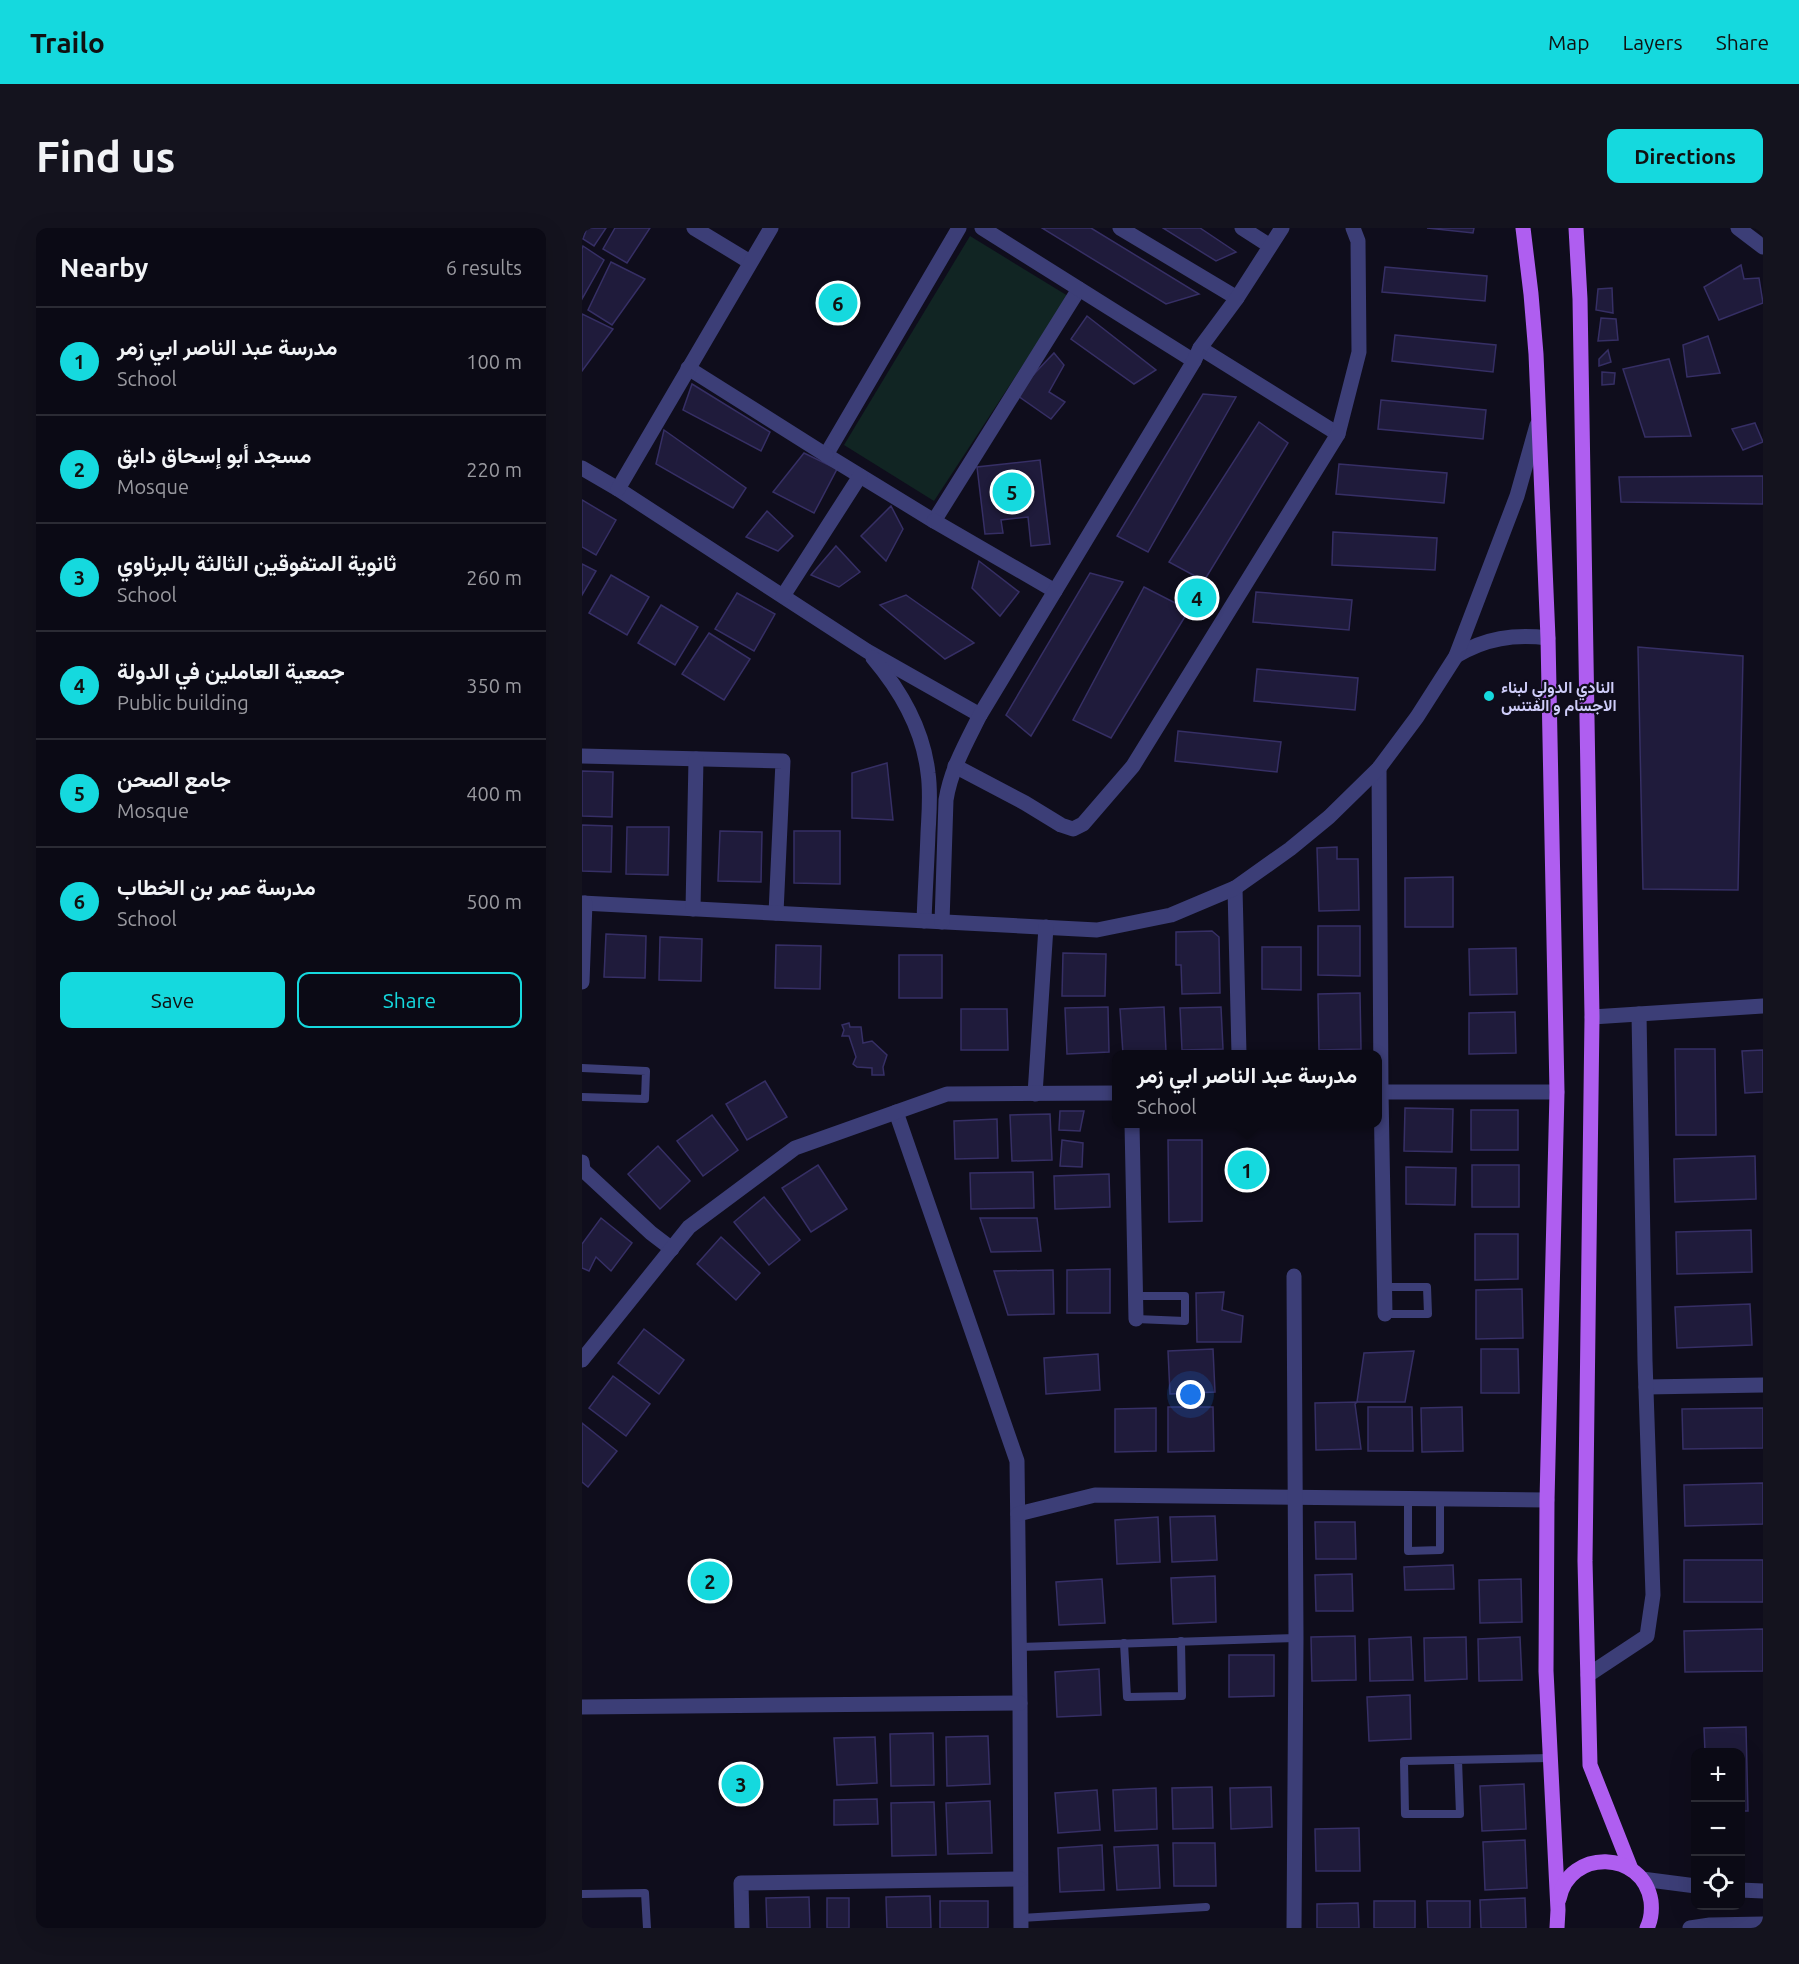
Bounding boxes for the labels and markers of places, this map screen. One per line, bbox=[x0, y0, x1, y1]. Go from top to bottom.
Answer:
pin: 6 bbox=[818, 280, 858, 326]
pin: 5 bbox=[992, 470, 1032, 514]
pin: 4 bbox=[1178, 576, 1216, 620]
place label: النادي الدولي لبناء الاجسام و الفتنس bbox=[1501, 678, 1617, 716]
marker: النادي الدولي لبناء الاجسام و الفتنس bbox=[1482, 689, 1496, 703]
pin: 1 bbox=[1228, 1148, 1266, 1192]
pin: 2 bbox=[690, 1558, 730, 1604]
pin: 3 bbox=[722, 1762, 760, 1806]

